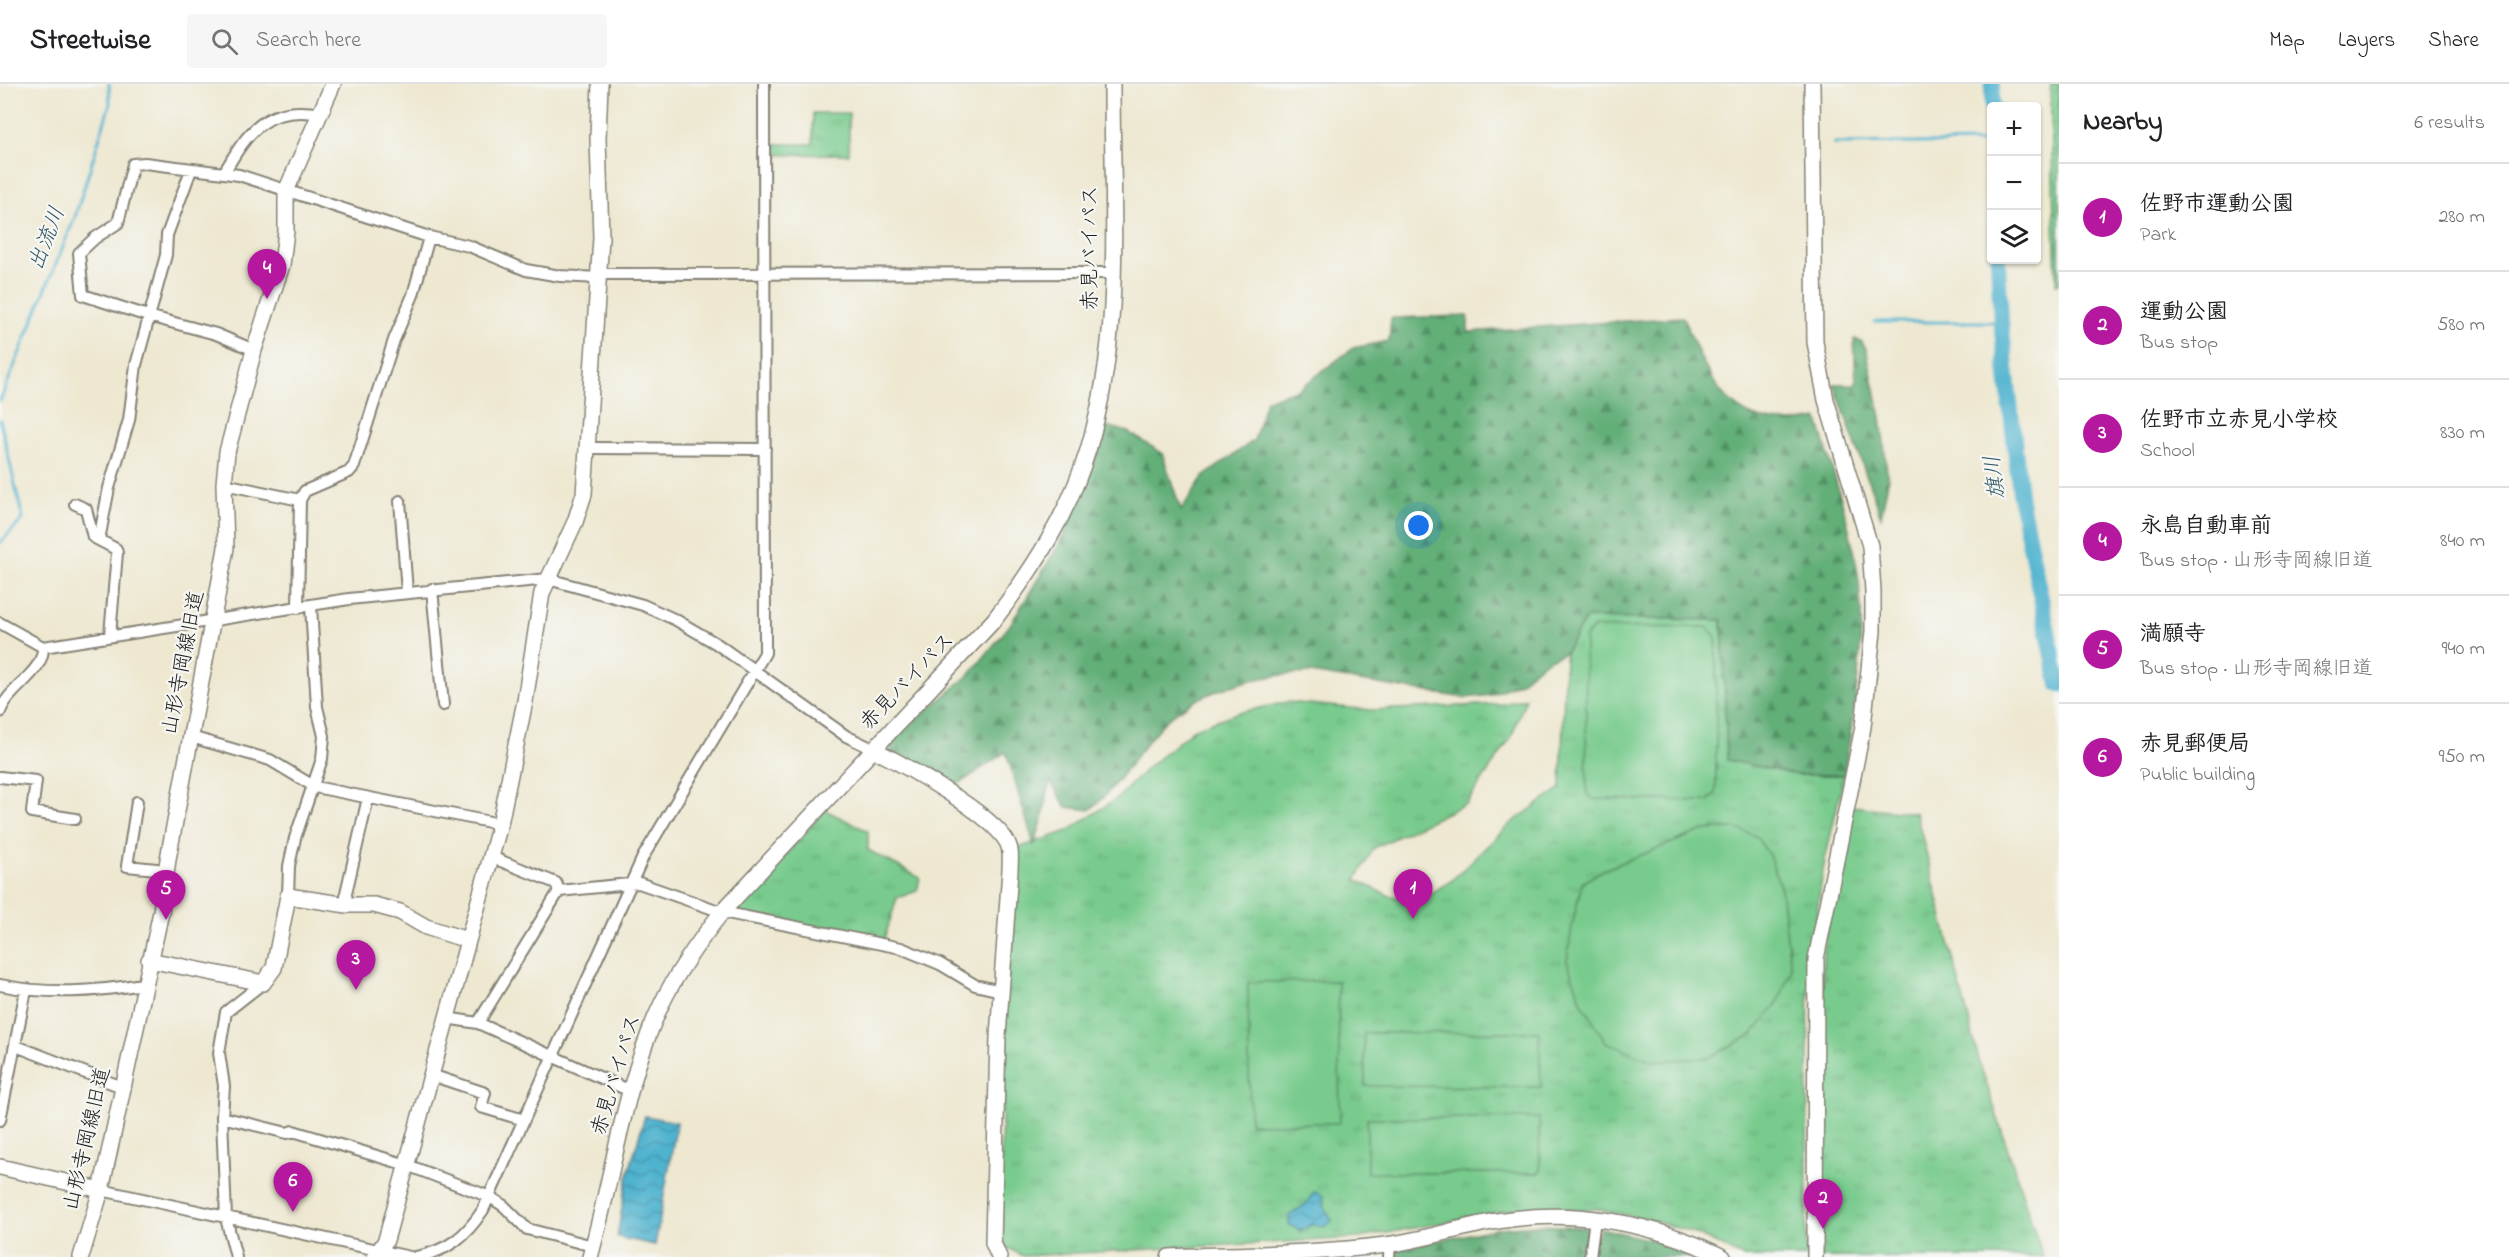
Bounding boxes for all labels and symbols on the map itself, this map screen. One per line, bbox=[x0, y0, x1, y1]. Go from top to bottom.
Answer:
street label: 赤見バイパス bbox=[1076, 185, 1106, 311]
water label: 出流川 bbox=[21, 202, 75, 276]
pin: 4 bbox=[248, 250, 286, 299]
water label: 旗川 bbox=[1977, 453, 2015, 501]
your location bbox=[1404, 511, 1433, 540]
street label: 山形寺岡線旧道 bbox=[155, 588, 213, 738]
street label: 赤見バイパス bbox=[854, 626, 962, 738]
pin: 5 bbox=[146, 870, 186, 920]
pin: 1 bbox=[1394, 870, 1432, 919]
pin: 3 bbox=[336, 940, 376, 990]
street label: 赤見バイパス bbox=[584, 1011, 650, 1139]
street label: 山形寺岡線旧道 bbox=[57, 1064, 119, 1214]
pin: 6 bbox=[274, 1162, 312, 1212]
pin: 2 bbox=[1804, 1180, 1842, 1229]

